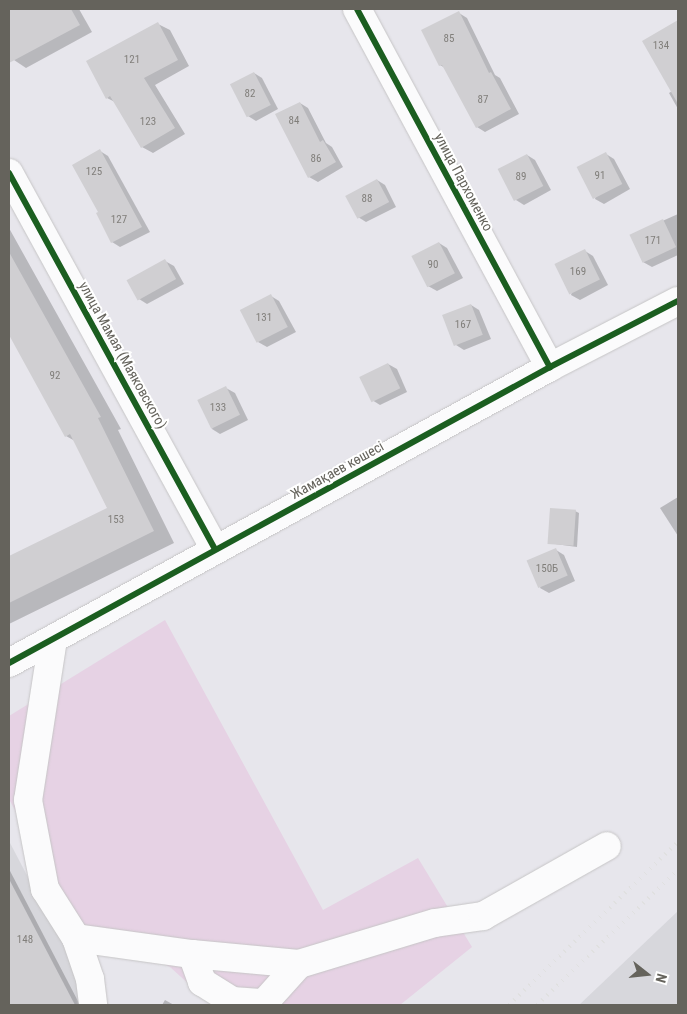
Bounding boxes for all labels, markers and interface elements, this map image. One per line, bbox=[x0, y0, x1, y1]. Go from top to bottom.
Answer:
house number: 85 bbox=[444, 32, 454, 46]
house number: 134 bbox=[653, 39, 669, 53]
house number: 121 bbox=[124, 53, 140, 67]
house number: 82 bbox=[245, 87, 255, 101]
house number: 87 bbox=[478, 93, 488, 107]
house number: 84 bbox=[289, 114, 299, 128]
house number: 123 bbox=[140, 115, 156, 129]
street label: улица Пархоменко bbox=[431, 130, 497, 234]
house number: 86 bbox=[311, 152, 321, 166]
house number: 125 bbox=[86, 165, 102, 179]
house number: 91 bbox=[595, 169, 605, 183]
house number: 89 bbox=[516, 170, 526, 184]
house number: 88 bbox=[362, 192, 372, 206]
house number: 127 bbox=[111, 213, 127, 227]
house number: 171 bbox=[645, 234, 661, 248]
house number: 90 bbox=[428, 258, 438, 272]
house number: 169 bbox=[570, 265, 586, 279]
street label: улица Мамая (Маяковского) bbox=[75, 278, 171, 432]
house number: 131 bbox=[256, 311, 272, 325]
house number: 167 bbox=[455, 318, 471, 332]
house number: 92 bbox=[50, 369, 60, 383]
house number: 133 bbox=[210, 401, 226, 415]
street label: Жамақаев көшесі bbox=[287, 437, 387, 503]
house number: 153 bbox=[108, 513, 124, 527]
house number: 150Б bbox=[536, 562, 558, 576]
house number: 148 bbox=[17, 933, 33, 947]
north arrow bbox=[622, 949, 672, 999]
text: N bbox=[653, 972, 670, 984]

